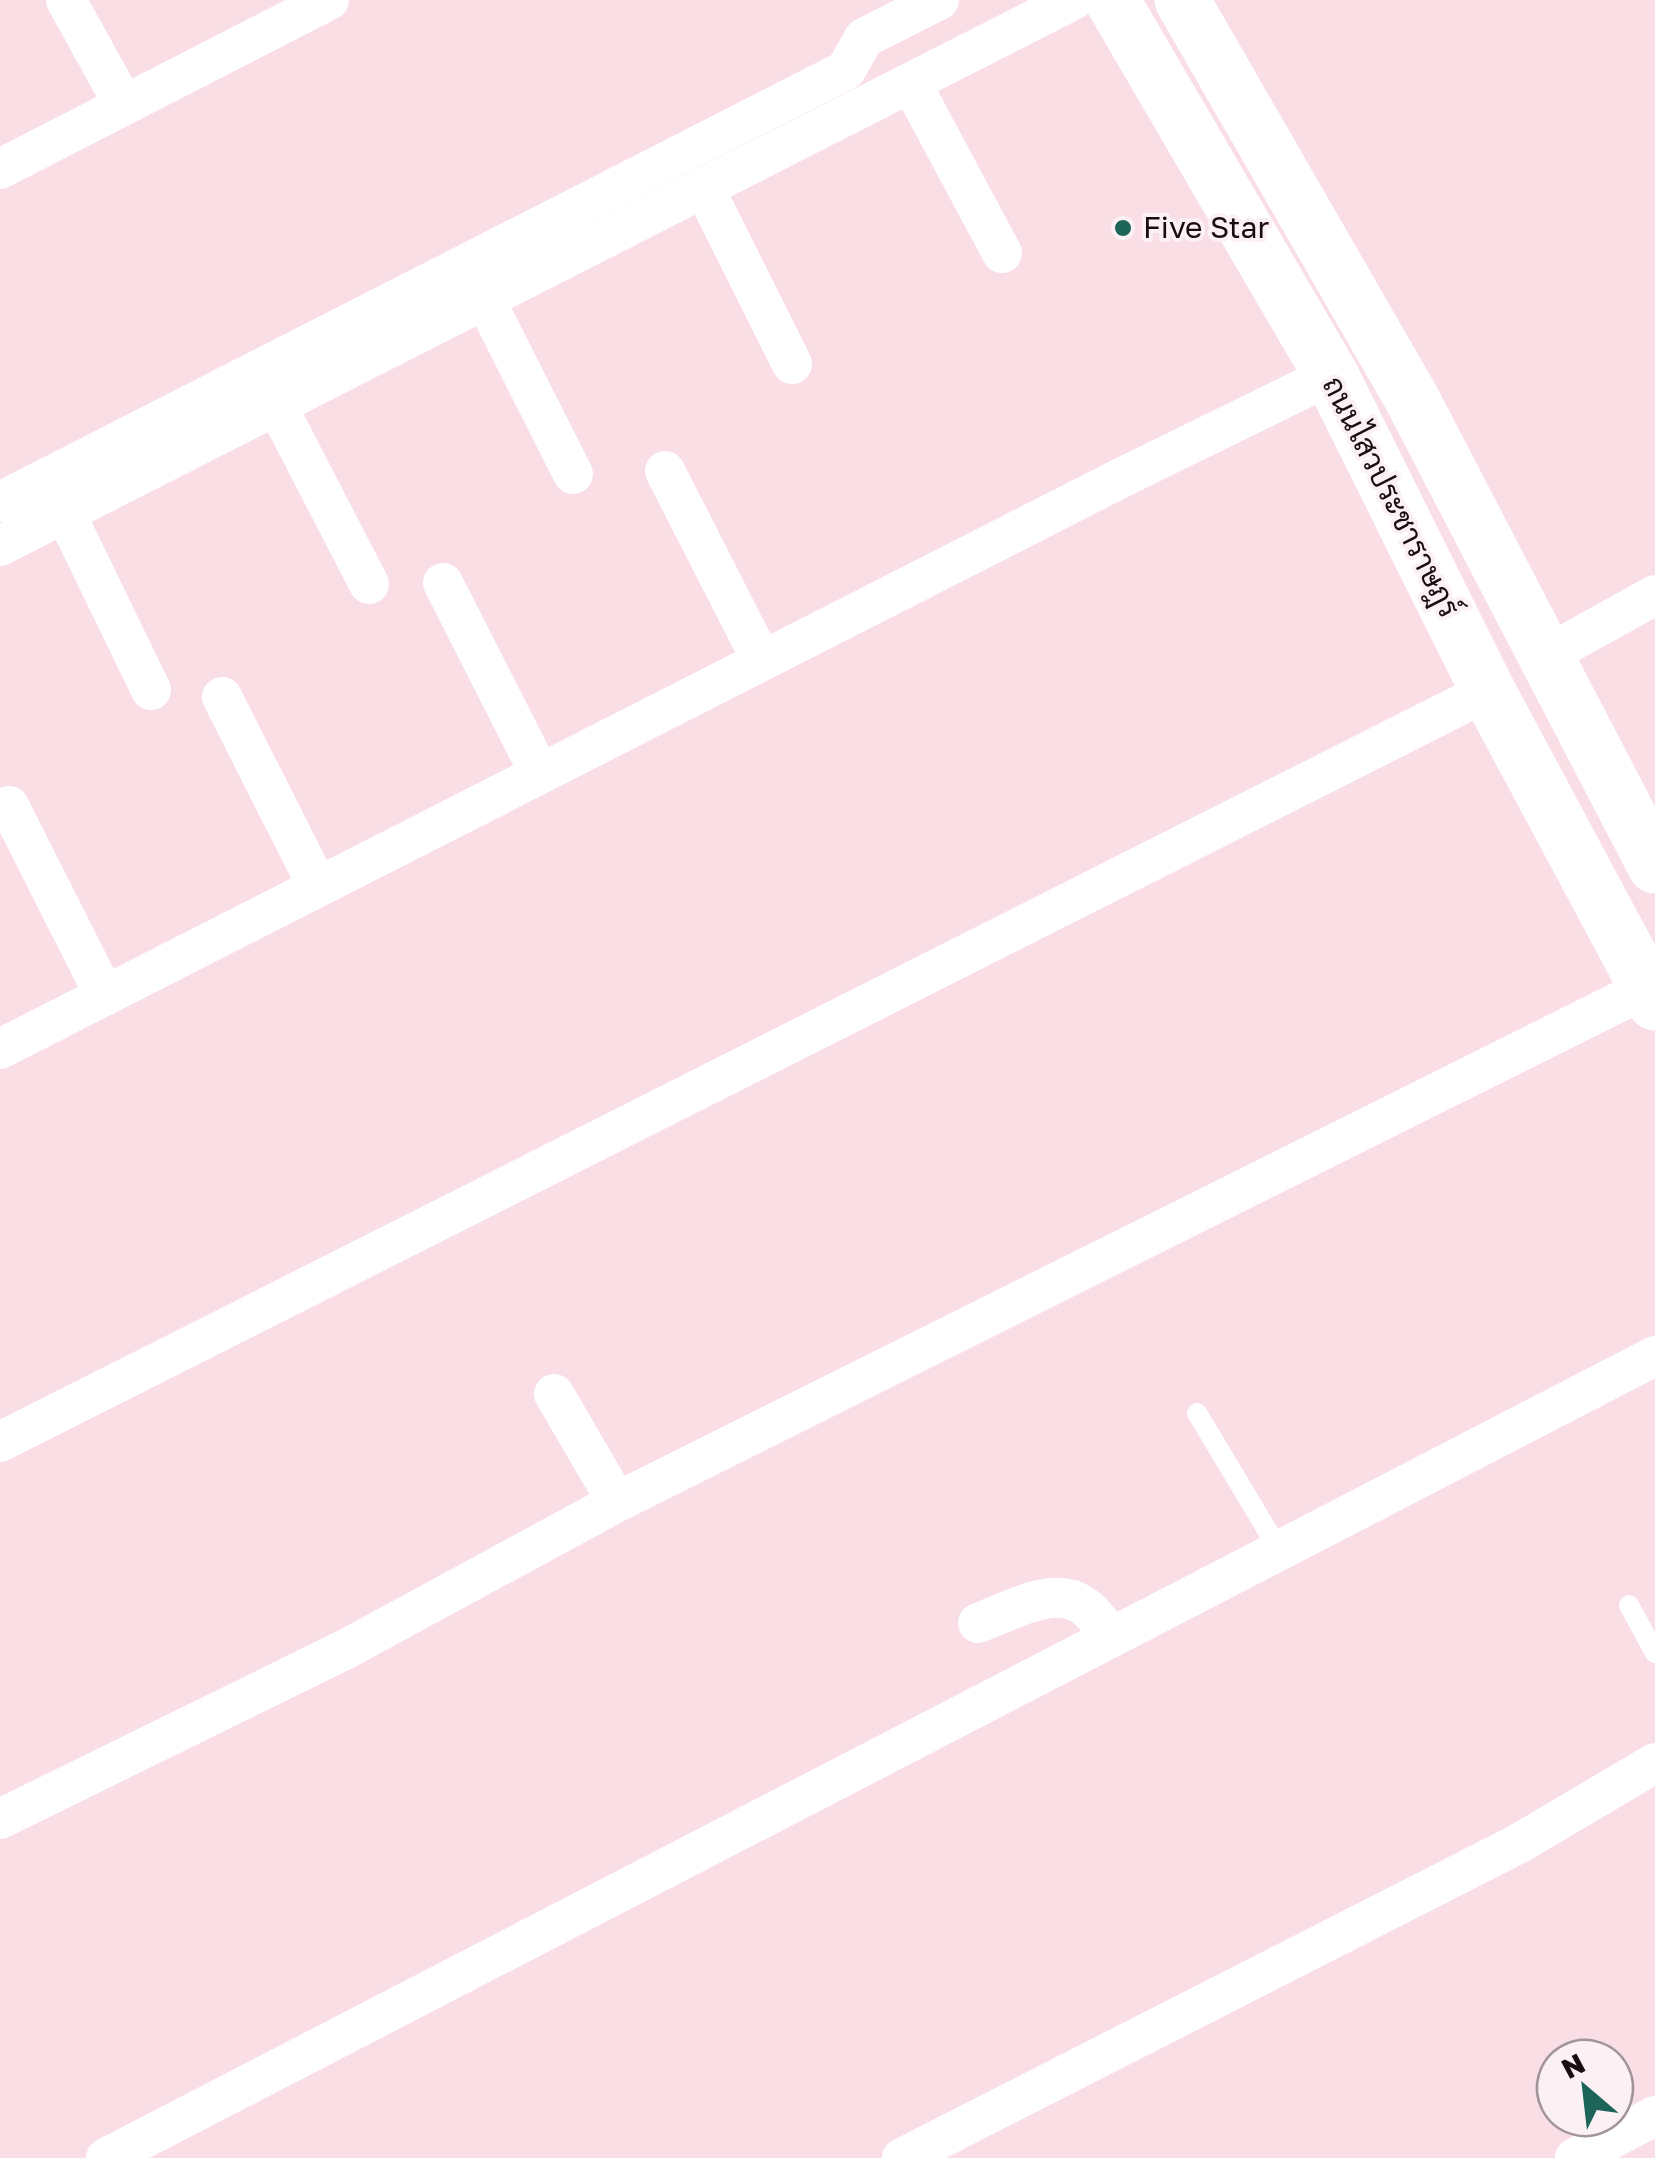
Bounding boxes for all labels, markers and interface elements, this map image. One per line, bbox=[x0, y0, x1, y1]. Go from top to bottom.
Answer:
place label: Five Star bbox=[1143, 209, 1270, 245]
marker: Five Star bbox=[1112, 217, 1134, 239]
street label: ถนนไสวประชาราษฎร์ bbox=[1313, 370, 1469, 624]
north arrow bbox=[1535, 2038, 1635, 2138]
text: N bbox=[1556, 2046, 1590, 2085]

